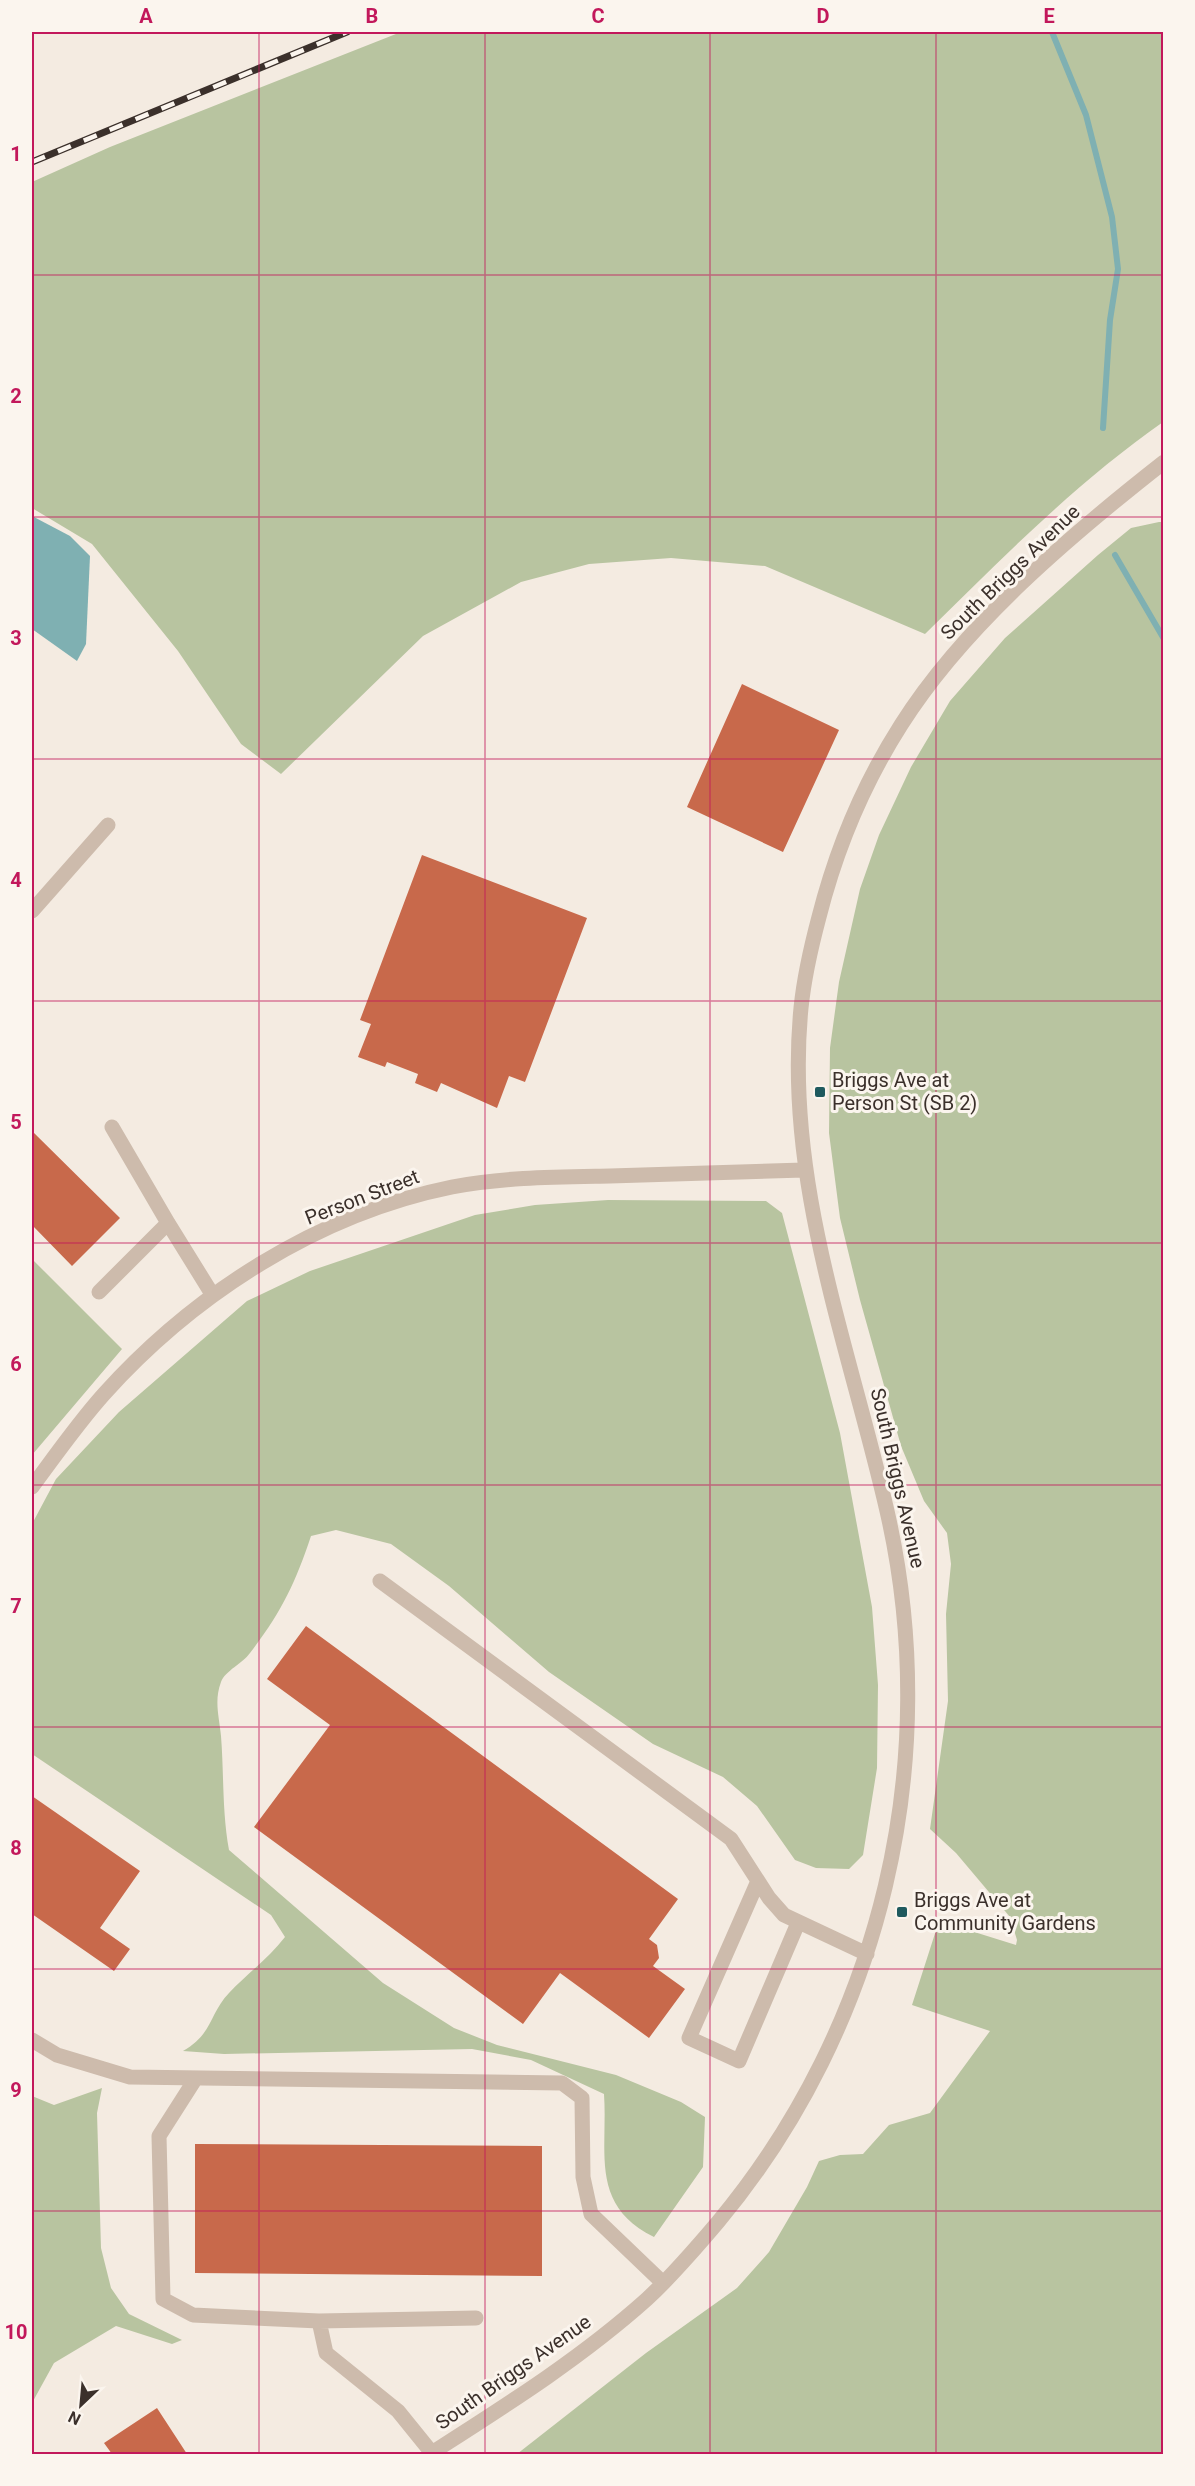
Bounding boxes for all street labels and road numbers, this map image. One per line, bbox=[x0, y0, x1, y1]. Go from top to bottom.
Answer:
street label: South Briggs Avenue bbox=[935, 499, 1085, 645]
street label: Person Street bbox=[302, 1164, 422, 1230]
street label: South Briggs Avenue bbox=[866, 1386, 930, 1570]
street label: South Briggs Avenue bbox=[431, 2309, 595, 2435]

